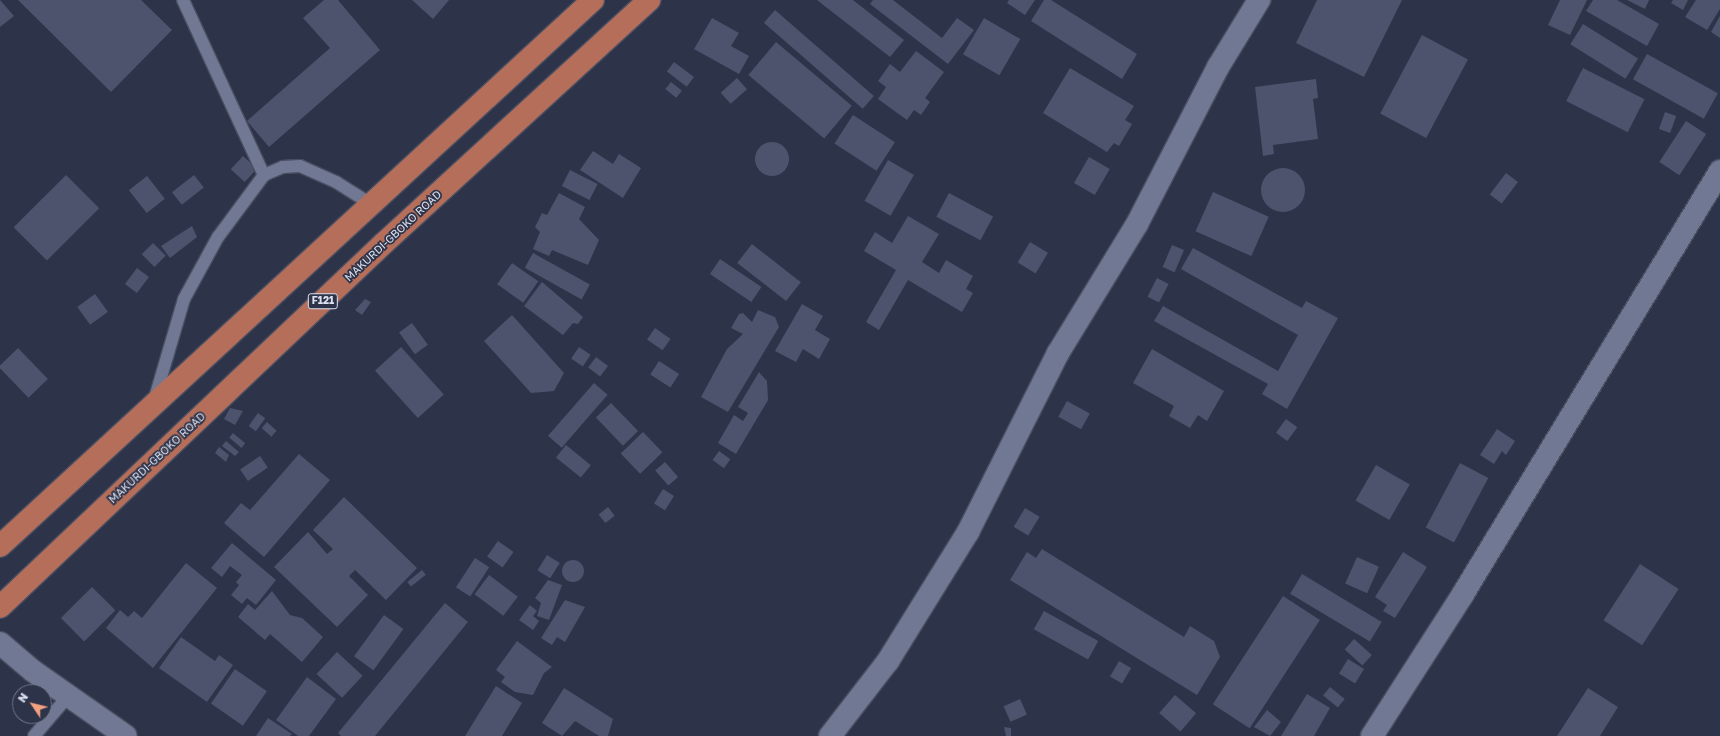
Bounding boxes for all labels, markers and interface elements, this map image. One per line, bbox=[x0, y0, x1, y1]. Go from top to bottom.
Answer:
street label: MAKURDI-GBOKO ROAD bbox=[342, 188, 444, 284]
road number: F121 bbox=[307, 293, 339, 309]
street label: MAKURDI-GBOKO ROAD bbox=[106, 410, 208, 506]
north arrow bbox=[12, 684, 52, 724]
text: N bbox=[15, 690, 30, 705]

